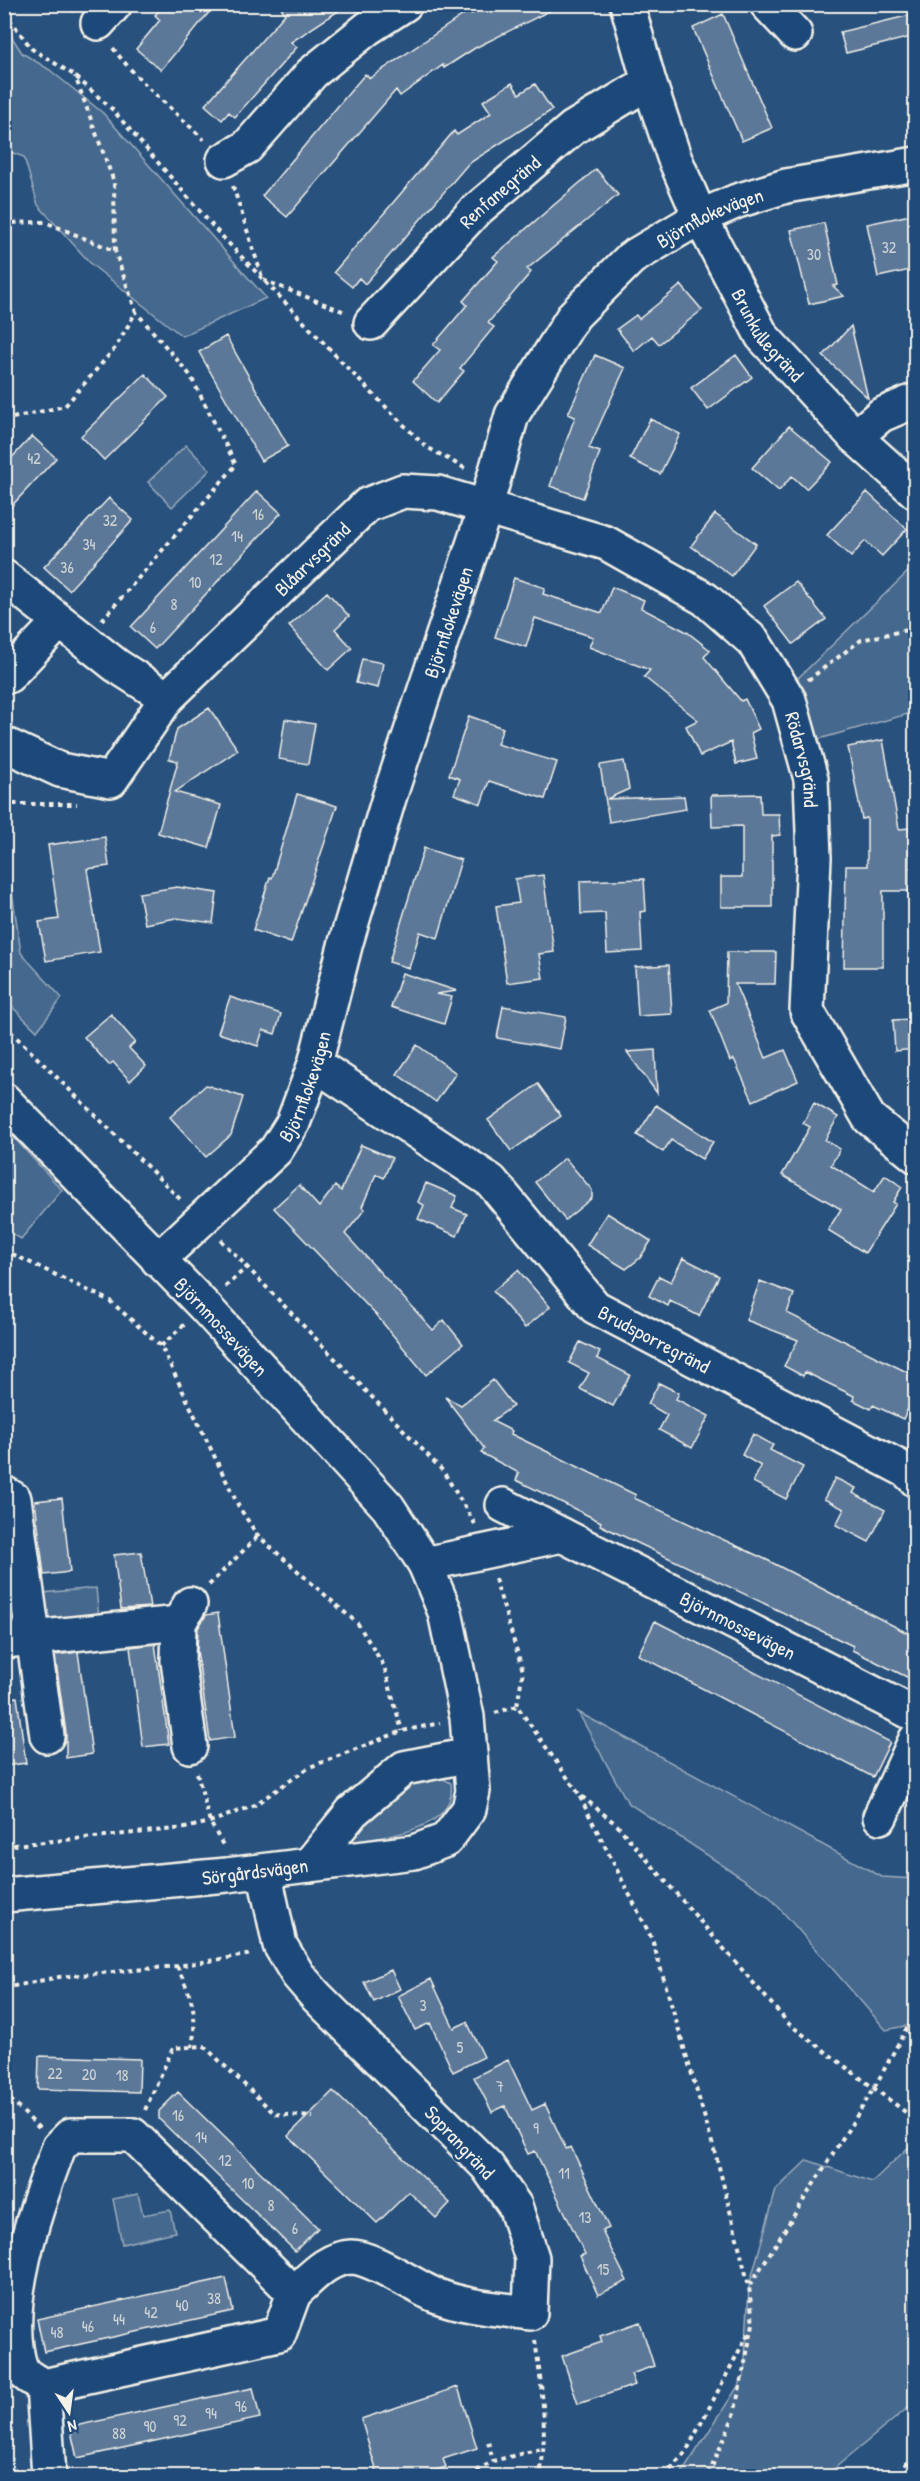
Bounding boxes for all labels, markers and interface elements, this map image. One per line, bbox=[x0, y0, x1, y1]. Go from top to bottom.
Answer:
street label: Renfanegränd bbox=[452, 148, 546, 234]
street label: Björnflokevägen bbox=[651, 180, 766, 254]
house number: 32 bbox=[882, 236, 897, 258]
house number: 30 bbox=[807, 243, 821, 265]
street label: Brunkullegränd bbox=[726, 283, 811, 387]
house number: 42 bbox=[27, 447, 41, 469]
house number: 16 bbox=[252, 503, 264, 525]
house number: 32 bbox=[103, 509, 118, 531]
street label: Blåarvsgränd bbox=[268, 515, 356, 601]
house number: 14 bbox=[231, 525, 243, 547]
house number: 34 bbox=[82, 533, 96, 555]
house number: 12 bbox=[209, 548, 223, 570]
house number: 36 bbox=[60, 556, 74, 578]
street label: Björnflokevägen bbox=[416, 563, 479, 681]
house number: 10 bbox=[189, 571, 201, 593]
house number: 8 bbox=[171, 593, 178, 615]
house number: 6 bbox=[150, 616, 156, 638]
street label: Rödarvsgränd bbox=[779, 709, 826, 808]
street label: Björnflokevägen bbox=[271, 1028, 336, 1146]
street label: Björnmossevägen bbox=[169, 1271, 275, 1382]
street label: Brudsporregränd bbox=[594, 1298, 715, 1379]
street label: Björnmossevägen bbox=[676, 1584, 801, 1665]
street label: Sörgårdsvägen bbox=[200, 1851, 310, 1891]
house number: 3 bbox=[419, 1994, 427, 2016]
house number: 5 bbox=[457, 2036, 464, 2058]
house number: 22 bbox=[48, 2062, 63, 2084]
house number: 20 bbox=[82, 2063, 96, 2085]
house number: 18 bbox=[116, 2064, 128, 2086]
house number: 7 bbox=[496, 2075, 504, 2097]
street label: Soprangränd bbox=[419, 2099, 501, 2185]
house number: 16 bbox=[172, 2104, 184, 2126]
house number: 9 bbox=[533, 2117, 539, 2139]
house number: 14 bbox=[195, 2126, 207, 2148]
house number: 12 bbox=[218, 2149, 232, 2171]
house number: 11 bbox=[558, 2162, 570, 2184]
house number: 10 bbox=[242, 2172, 254, 2194]
house number: 8 bbox=[268, 2194, 275, 2216]
house number: 13 bbox=[579, 2206, 591, 2228]
house number: 6 bbox=[292, 2217, 298, 2239]
house number: 15 bbox=[597, 2258, 610, 2280]
house number: 38 bbox=[207, 2287, 221, 2309]
house number: 40 bbox=[175, 2294, 189, 2316]
house number: 42 bbox=[144, 2301, 158, 2323]
house number: 44 bbox=[113, 2308, 125, 2330]
house number: 46 bbox=[82, 2315, 94, 2337]
house number: 48 bbox=[51, 2321, 64, 2343]
north arrow bbox=[39, 2382, 99, 2442]
house number: 96 bbox=[235, 2395, 247, 2417]
house number: 94 bbox=[205, 2402, 217, 2424]
house number: 92 bbox=[173, 2409, 187, 2431]
text: N bbox=[65, 2415, 79, 2438]
house number: 90 bbox=[143, 2415, 157, 2437]
house number: 88 bbox=[112, 2422, 126, 2444]

